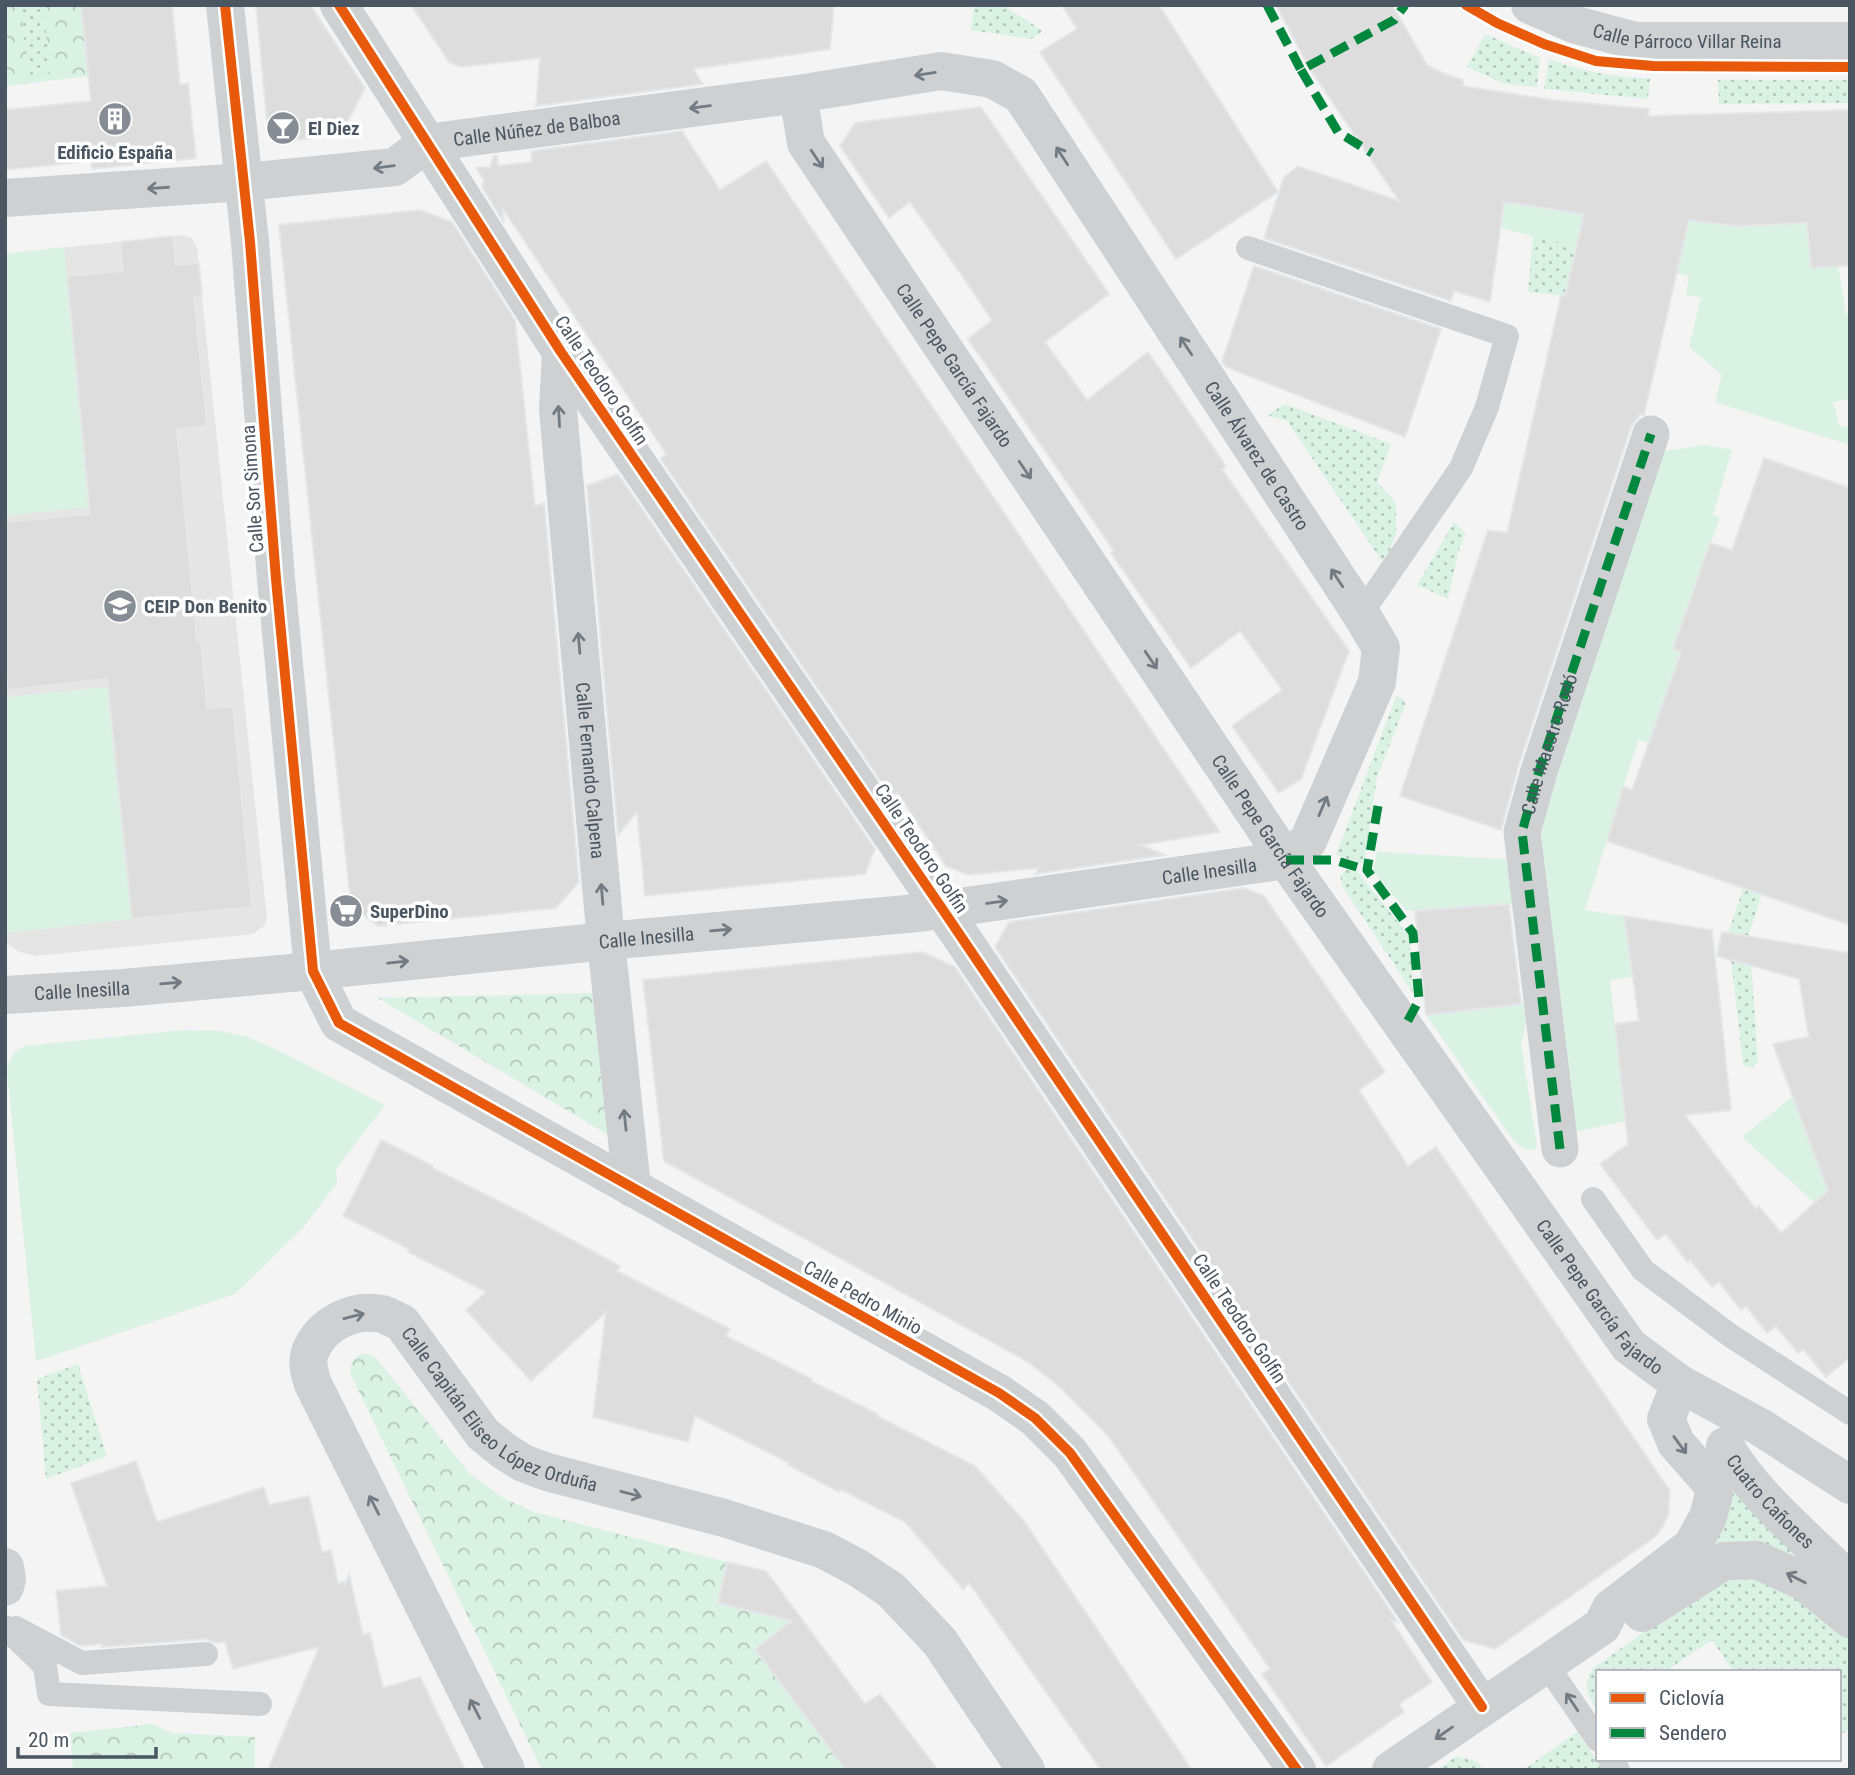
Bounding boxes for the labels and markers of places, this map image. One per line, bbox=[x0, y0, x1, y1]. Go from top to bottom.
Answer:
building icon: Edificio España bbox=[96, 100, 134, 138]
bar icon: El Diez bbox=[264, 109, 302, 147]
place label: El Diez bbox=[308, 117, 360, 140]
place label: Edificio España bbox=[57, 141, 173, 164]
school or university icon: CEIP Don Benito bbox=[101, 587, 139, 625]
place label: CEIP Don Benito bbox=[144, 595, 267, 618]
supermarket icon: SuperDino bbox=[327, 892, 365, 930]
place label: SuperDino bbox=[370, 900, 449, 923]

